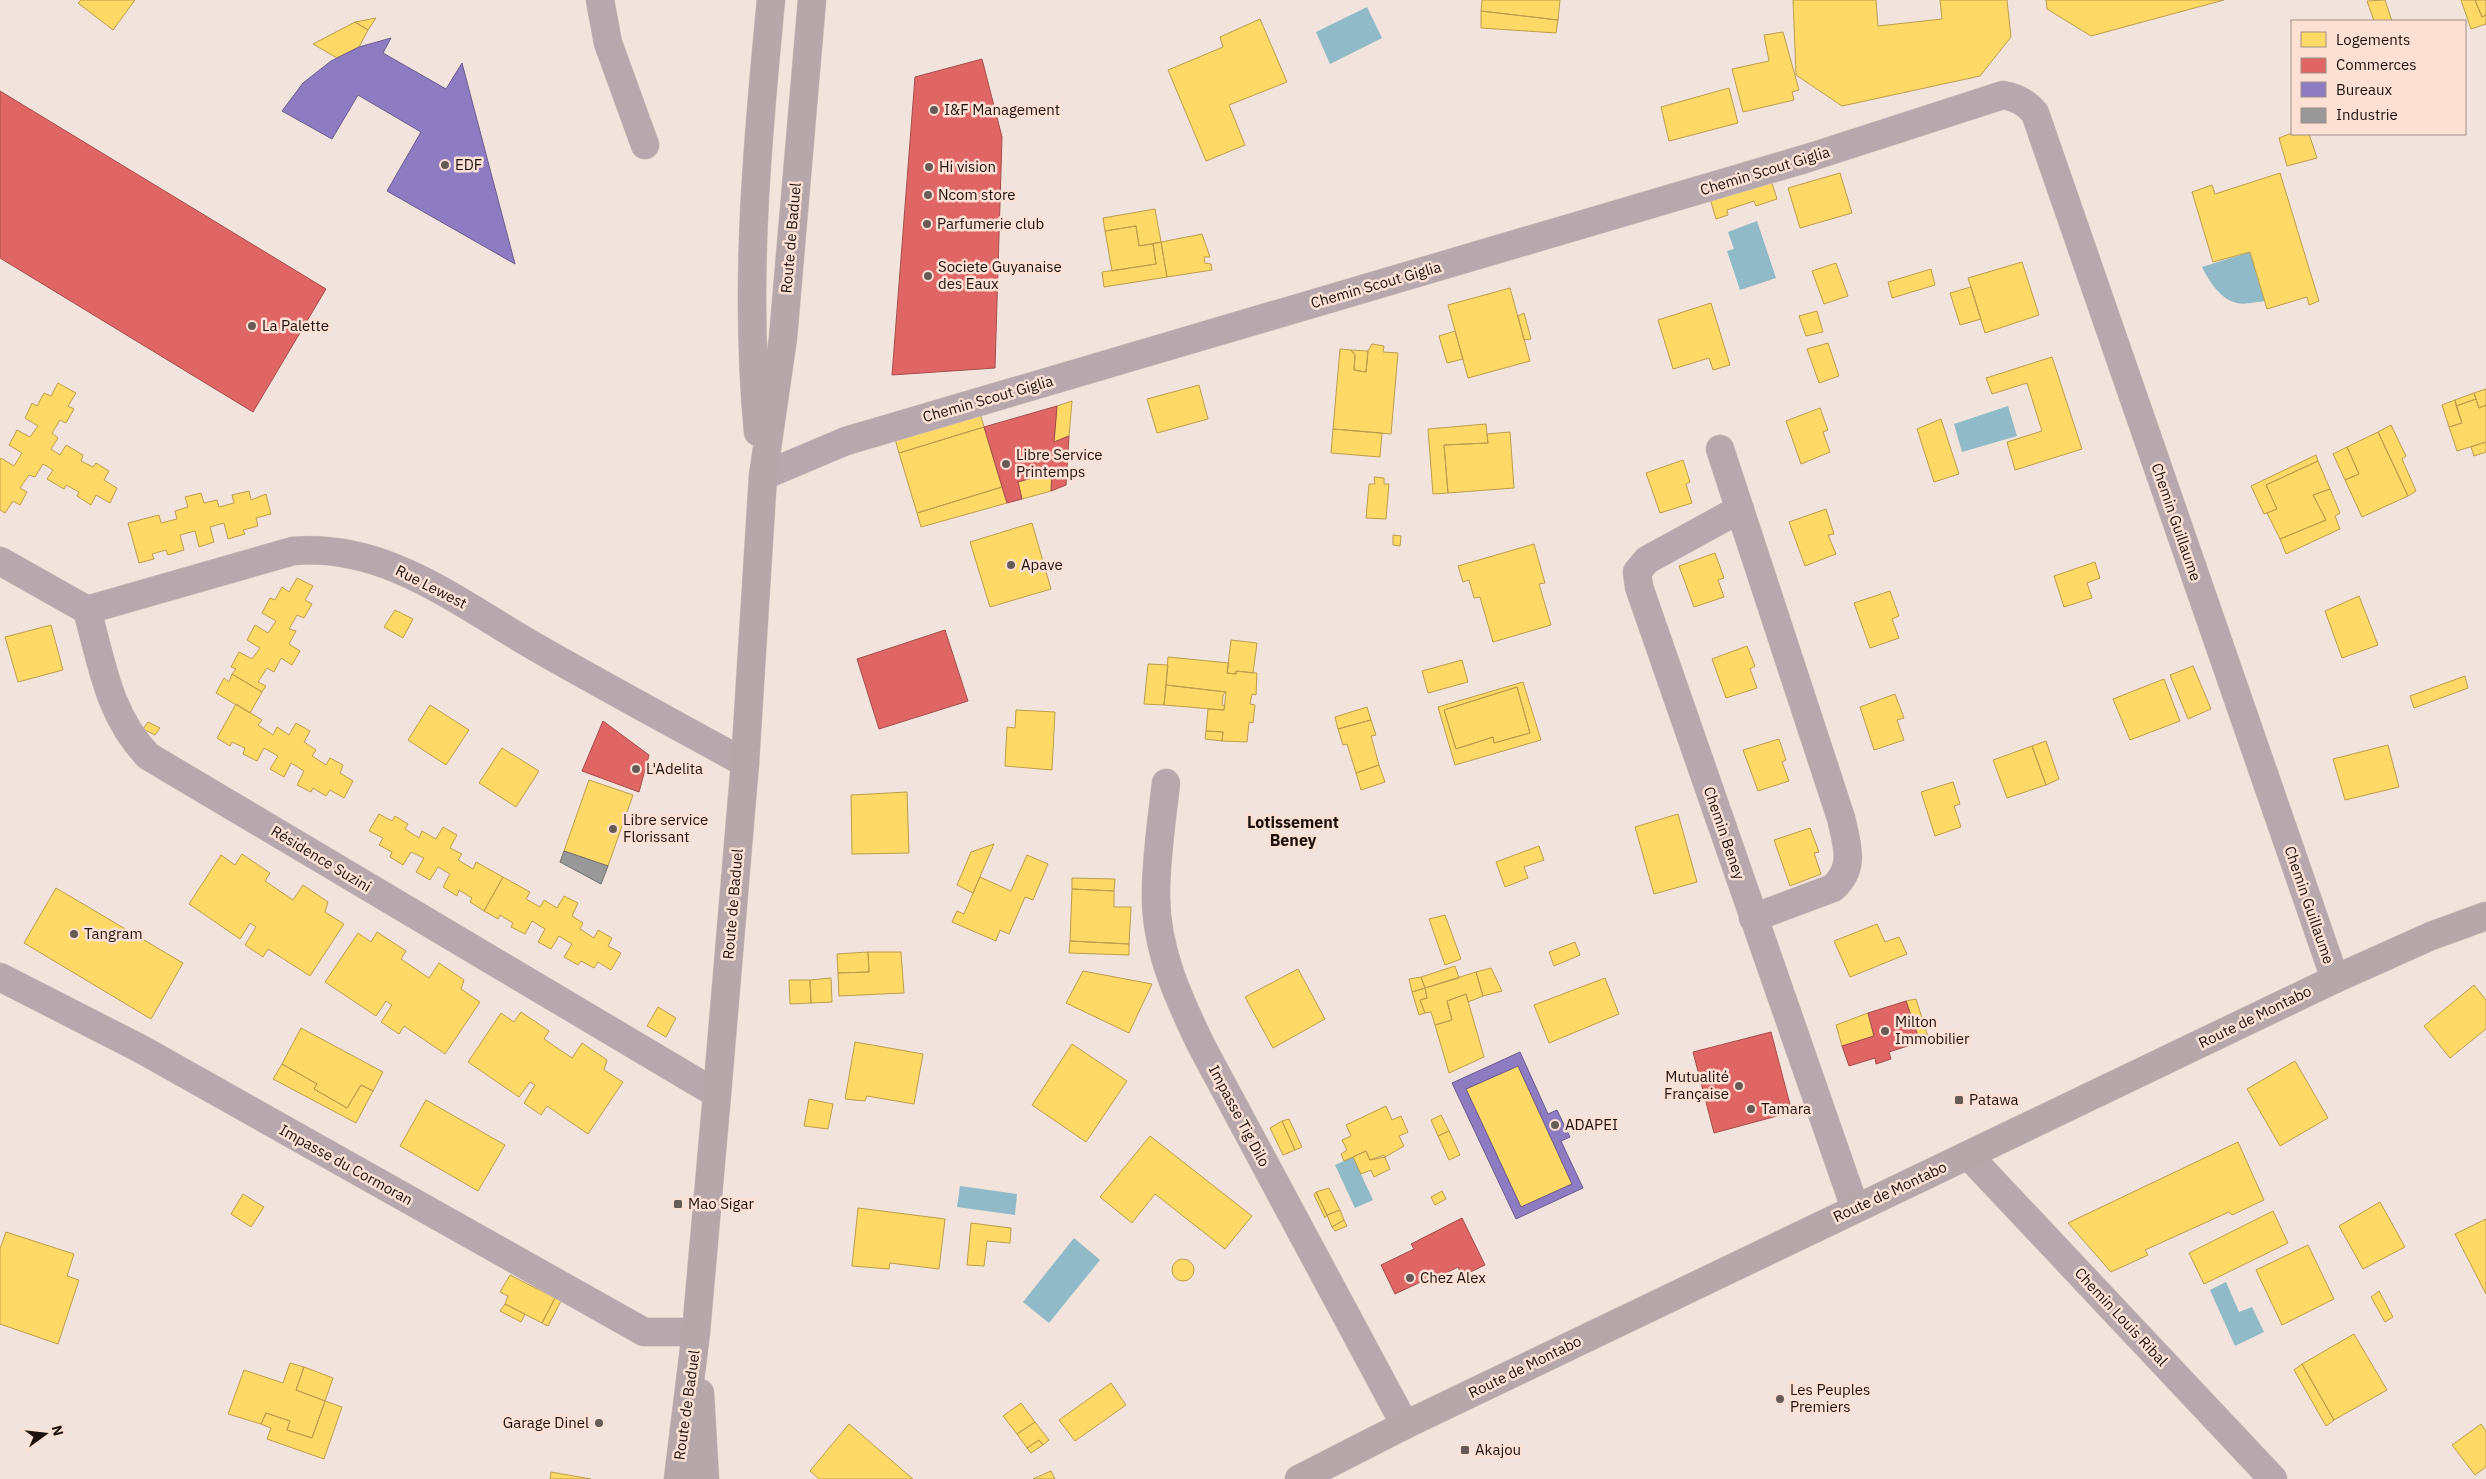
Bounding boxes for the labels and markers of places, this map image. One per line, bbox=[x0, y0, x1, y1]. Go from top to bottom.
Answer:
place label: I&F Management bbox=[944, 100, 1060, 119]
marker: I&F Management bbox=[928, 104, 940, 116]
place label: EDF bbox=[455, 155, 482, 174]
place label: Hi vision bbox=[939, 157, 996, 176]
marker: EDF bbox=[439, 159, 451, 171]
marker: Hi vision bbox=[923, 161, 935, 173]
place label: Ncom store bbox=[938, 185, 1016, 204]
marker: Ncom store bbox=[922, 189, 934, 201]
place label: Parfumerie club bbox=[937, 214, 1044, 233]
marker: Parfumerie club bbox=[921, 218, 933, 230]
place label: Societe Guyanaise des Eaux bbox=[938, 257, 1062, 293]
marker: Societe Guyanaise des Eaux bbox=[922, 270, 934, 282]
place label: La Palette bbox=[262, 316, 329, 335]
marker: La Palette bbox=[246, 320, 258, 332]
place label: Libre Service Printemps bbox=[1016, 445, 1103, 481]
marker: Libre Service Printemps bbox=[1000, 458, 1012, 470]
place label: Apave bbox=[1021, 555, 1063, 574]
marker: Apave bbox=[1005, 559, 1017, 571]
place label: L'Adelita bbox=[646, 759, 703, 778]
marker: L'Adelita bbox=[630, 763, 642, 775]
place label: Libre service Florissant bbox=[623, 810, 708, 846]
marker: Libre service Florissant bbox=[607, 823, 619, 835]
place label: Tangram bbox=[84, 924, 143, 943]
marker: Tangram bbox=[68, 928, 80, 940]
place label: Milton Immobilier bbox=[1895, 1012, 1970, 1048]
marker: Milton Immobilier bbox=[1879, 1025, 1891, 1037]
place label: Mutualité Française bbox=[1664, 1067, 1729, 1103]
marker: Mutualité Française bbox=[1733, 1080, 1745, 1092]
place label: Patawa bbox=[1969, 1090, 2019, 1109]
marker: Patawa bbox=[1953, 1094, 1965, 1106]
place label: Tamara bbox=[1761, 1099, 1811, 1118]
marker: Tamara bbox=[1745, 1103, 1757, 1115]
place label: ADAPEI bbox=[1565, 1115, 1618, 1134]
marker: ADAPEI bbox=[1549, 1119, 1561, 1131]
place label: Mao Sigar bbox=[688, 1194, 754, 1213]
marker: Mao Sigar bbox=[672, 1198, 684, 1210]
place label: Chez Alex bbox=[1420, 1268, 1486, 1287]
marker: Chez Alex bbox=[1404, 1272, 1416, 1284]
place label: Les Peuples Premiers bbox=[1790, 1380, 1870, 1416]
marker: Les Peuples Premiers bbox=[1774, 1393, 1786, 1405]
place label: Garage Dinel bbox=[503, 1413, 589, 1432]
marker: Garage Dinel bbox=[593, 1417, 605, 1429]
place label: Akajou bbox=[1475, 1440, 1521, 1459]
marker: Akajou bbox=[1459, 1444, 1471, 1456]

